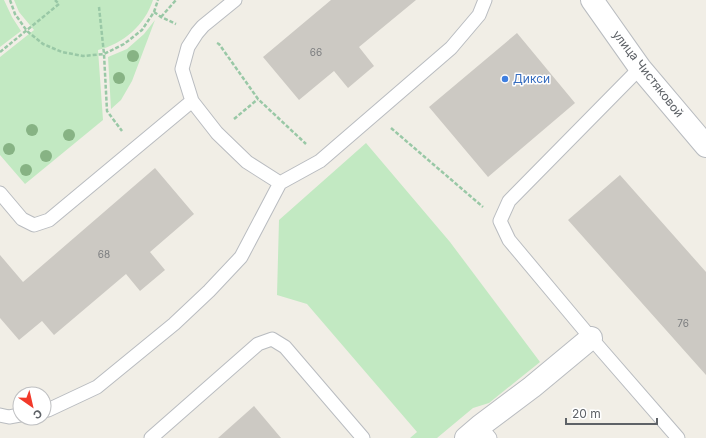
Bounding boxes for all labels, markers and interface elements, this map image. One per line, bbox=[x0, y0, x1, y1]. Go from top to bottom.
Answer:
street label: улица Чистяковой bbox=[610, 27, 687, 120]
house number: 66 bbox=[310, 46, 322, 58]
place label: Дикси bbox=[513, 71, 550, 86]
marker: Дикси bbox=[500, 74, 510, 84]
house number: 68 bbox=[98, 248, 110, 260]
house number: 76 bbox=[677, 317, 689, 329]
north arrow bbox=[12, 386, 52, 426]
scale bar bbox=[566, 400, 657, 426]
text: С bbox=[30, 406, 45, 422]
text: 20 m bbox=[572, 406, 601, 421]

